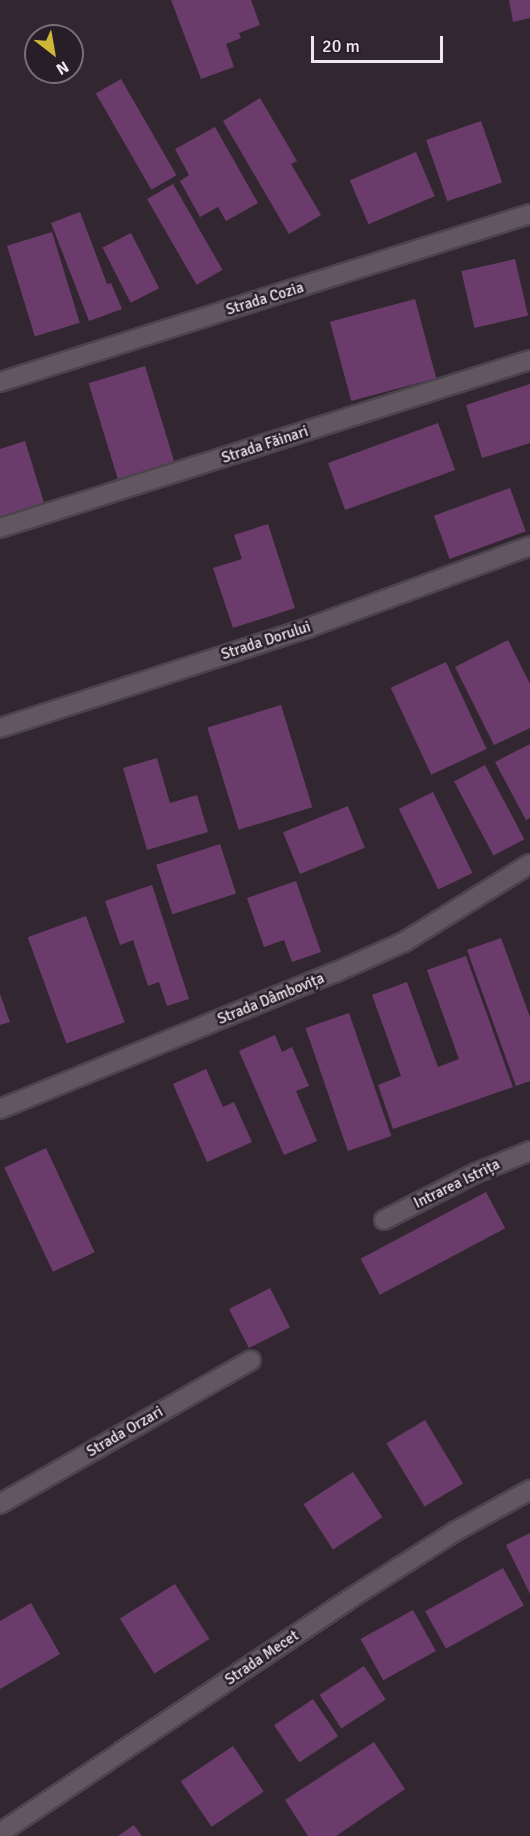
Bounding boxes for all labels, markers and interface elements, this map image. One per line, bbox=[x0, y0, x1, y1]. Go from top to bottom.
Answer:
north arrow bbox=[24, 24, 84, 84]
scale bar bbox=[314, 24, 446, 62]
text: 20 m bbox=[322, 35, 360, 57]
text: N bbox=[52, 56, 72, 79]
street label: Strada Cozia bbox=[224, 279, 306, 319]
street label: Strada Făinari bbox=[219, 423, 311, 467]
street label: Strada Dorului bbox=[219, 618, 313, 664]
street label: Strada Dâmbovița bbox=[215, 969, 327, 1029]
street label: Intrarea Istrița bbox=[411, 1155, 503, 1213]
street label: Strada Orzari bbox=[84, 1403, 166, 1461]
street label: Strada Mecet bbox=[222, 1627, 302, 1689]

